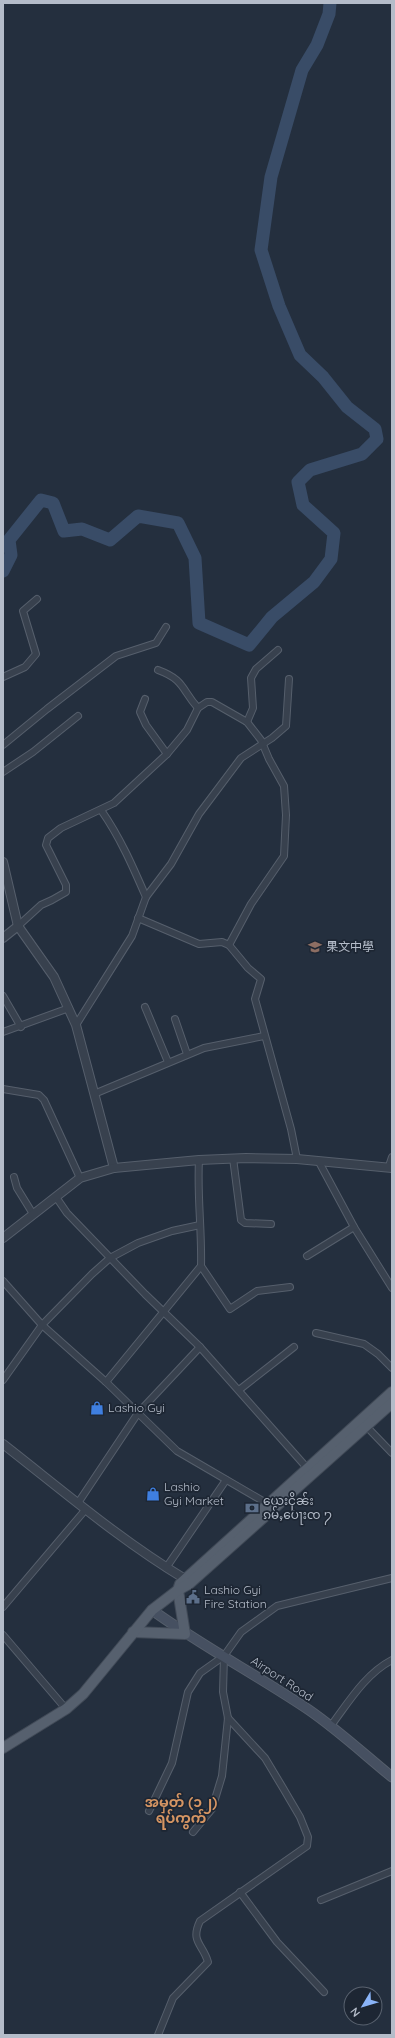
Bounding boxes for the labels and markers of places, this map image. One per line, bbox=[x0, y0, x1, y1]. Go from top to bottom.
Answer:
school or university icon: 果文中學 bbox=[307, 939, 323, 955]
place label: 果文中學 bbox=[326, 939, 374, 954]
shop icon: Lashio Gyi bbox=[89, 1400, 105, 1416]
place label: Lashio Gyi bbox=[108, 1400, 165, 1415]
place label: Lashio Gyi Market bbox=[164, 1479, 224, 1508]
shop icon: Lashio Gyi Market bbox=[145, 1486, 161, 1502]
place label: ယေးငိုၼ်း ၵမ်ႇပေႃးၸ ႒ bbox=[263, 1492, 332, 1525]
bank icon: ယေးငိုၼ်း ၵမ်ႇပေႃးၸ ႒ bbox=[244, 1500, 260, 1516]
place label: Lashio Gyi Fire Station bbox=[204, 1582, 267, 1611]
public building icon: Lashio Gyi Fire Station bbox=[185, 1589, 201, 1605]

